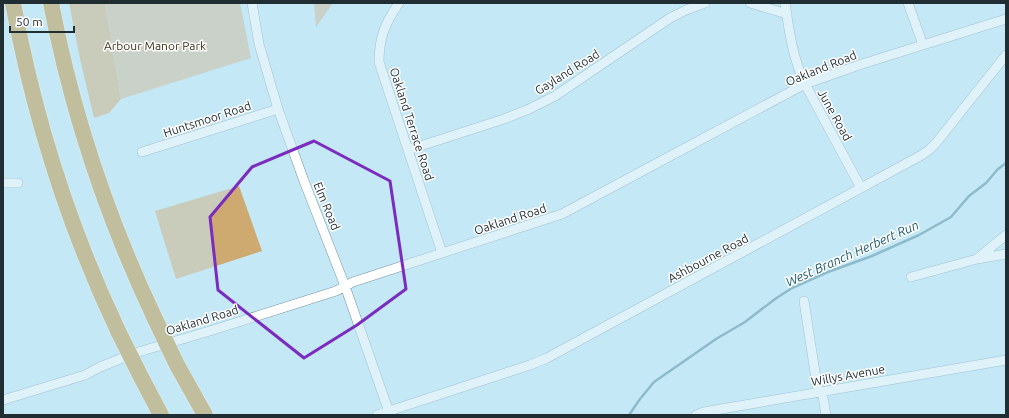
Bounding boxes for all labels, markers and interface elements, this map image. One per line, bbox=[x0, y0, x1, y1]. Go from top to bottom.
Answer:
scale bar bbox=[10, 8, 74, 34]
text: 50 m bbox=[16, 15, 43, 28]
park label: Arbour Manor Park bbox=[104, 39, 206, 52]
street label: Gayland Road bbox=[532, 47, 602, 97]
street label: Oakland Road bbox=[784, 48, 858, 88]
street label: Oakland Terrace Road bbox=[388, 66, 436, 182]
street label: June Road bbox=[816, 87, 854, 143]
street label: Huntsmoor Road bbox=[162, 99, 252, 139]
street label: Elm Road bbox=[311, 180, 343, 232]
street label: Oakland Road bbox=[472, 201, 548, 237]
water label: West Branch Herbert Run bbox=[783, 217, 921, 289]
street label: Ashbourne Road bbox=[666, 231, 750, 285]
street label: Oakland Road bbox=[164, 303, 240, 337]
street label: Willys Avenue bbox=[810, 362, 886, 388]

